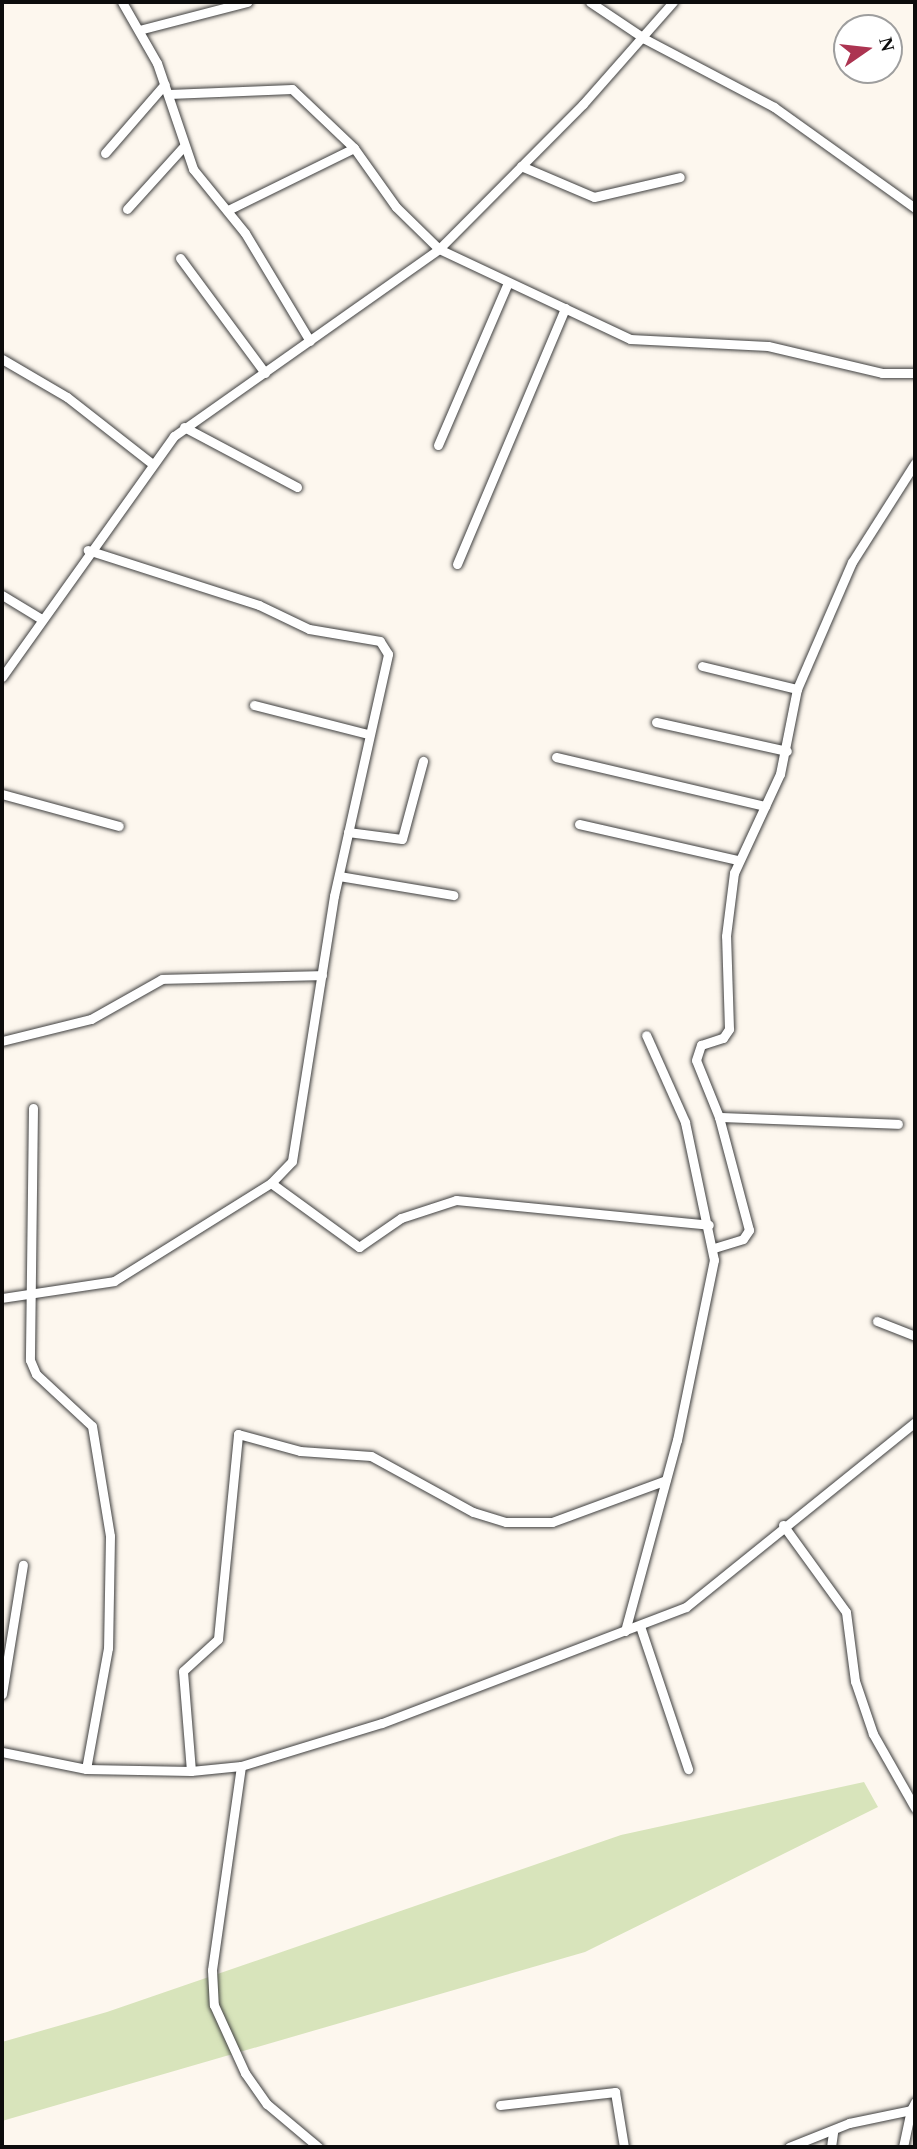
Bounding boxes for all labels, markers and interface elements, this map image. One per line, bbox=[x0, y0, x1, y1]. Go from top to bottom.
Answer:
north arrow bbox=[833, 14, 903, 84]
text: N bbox=[875, 35, 899, 53]

